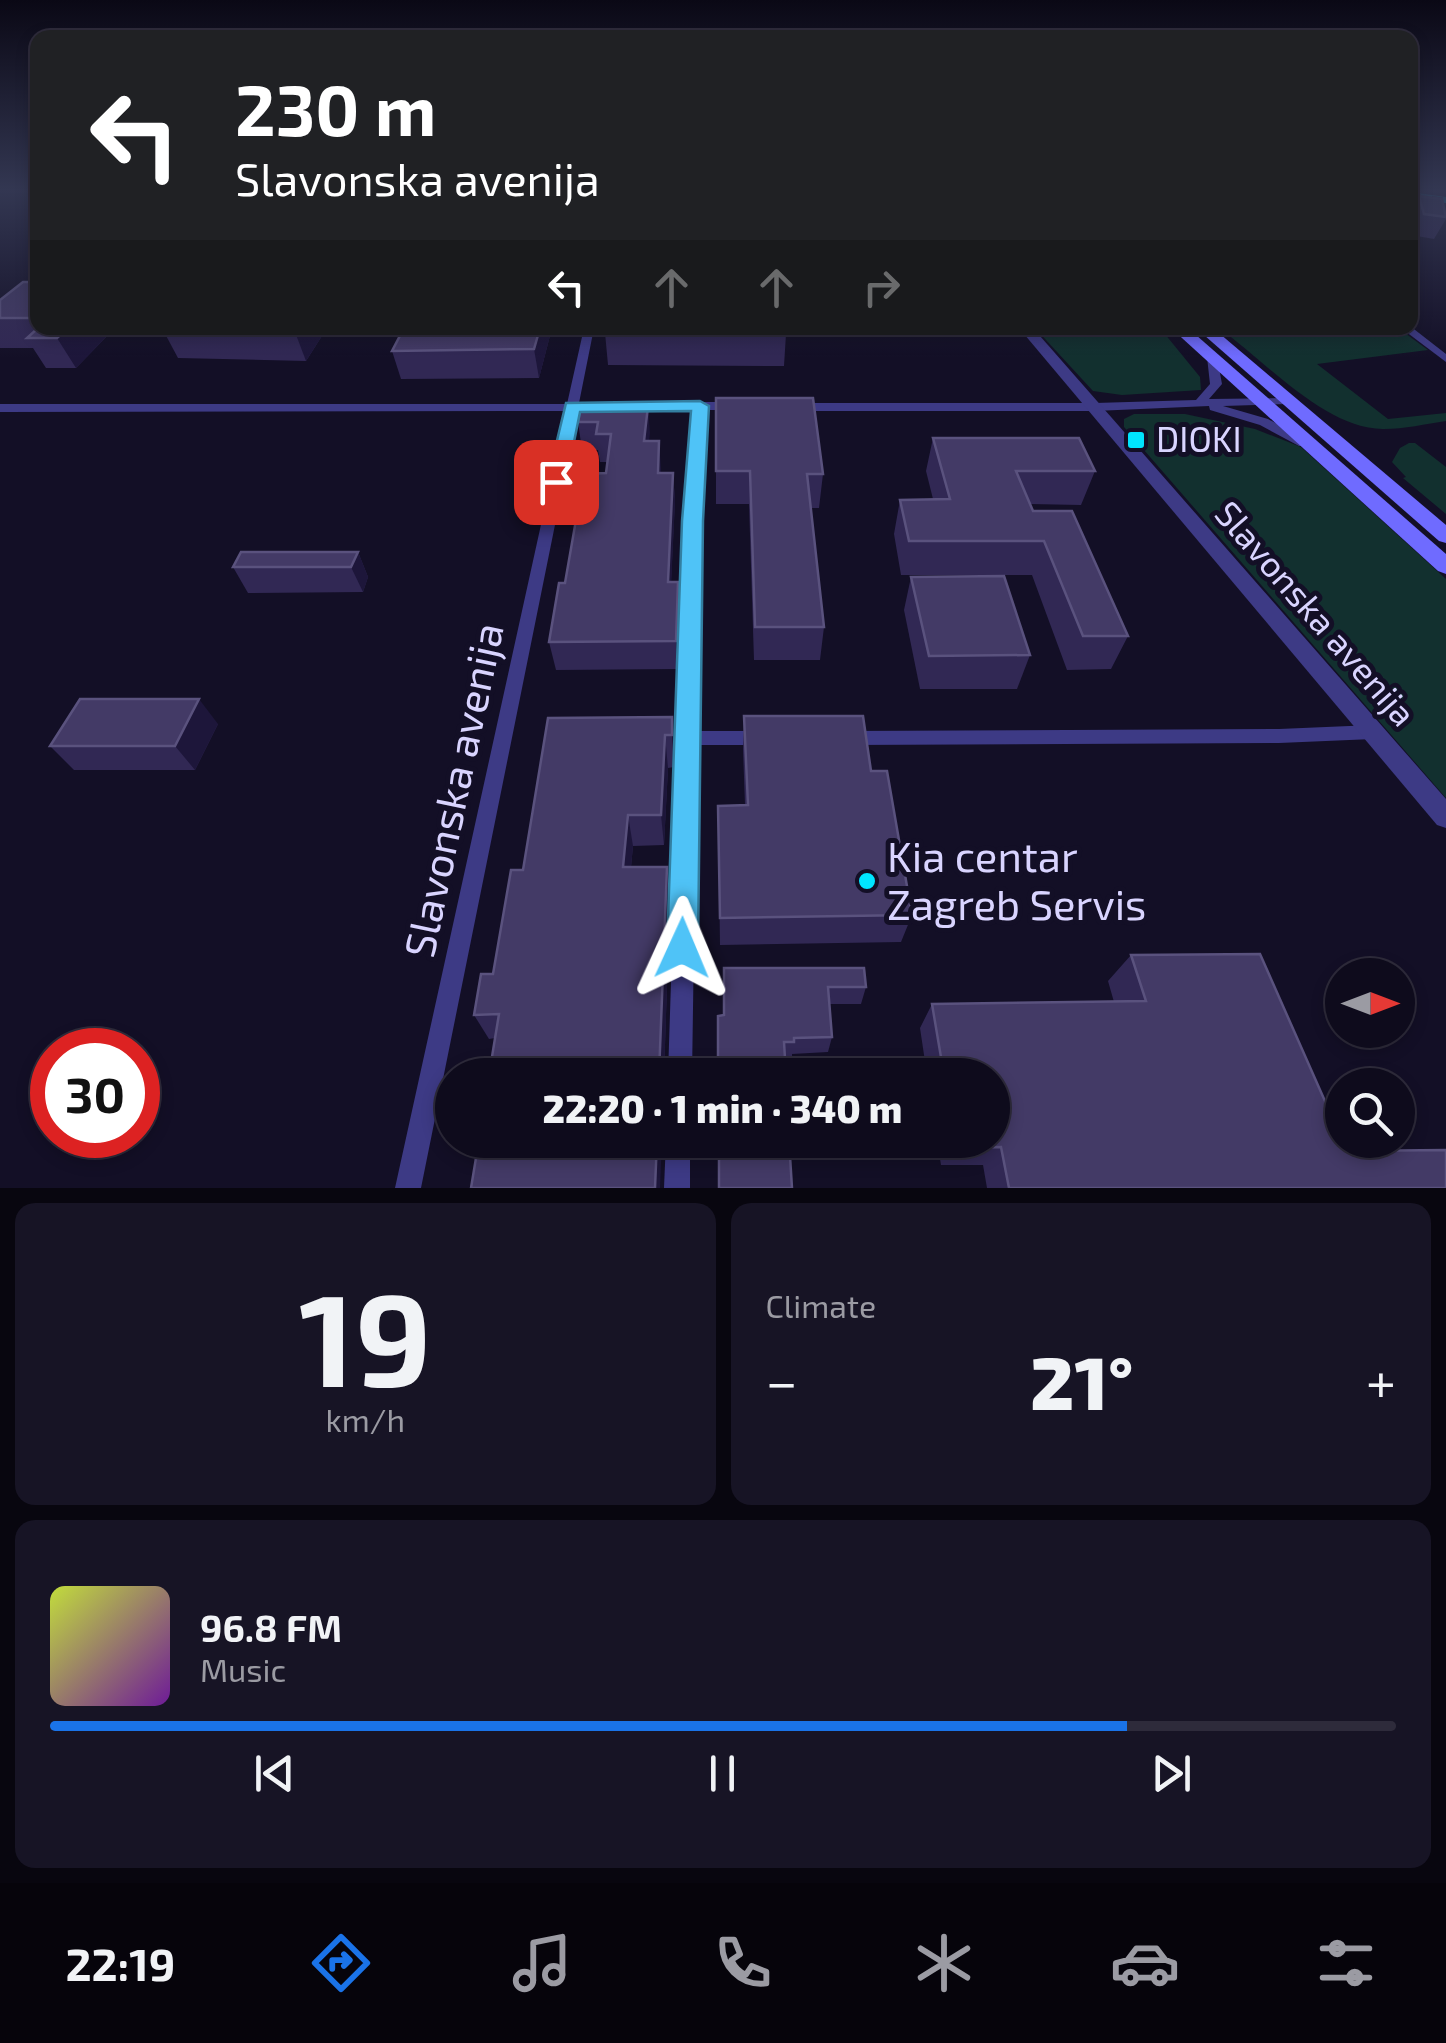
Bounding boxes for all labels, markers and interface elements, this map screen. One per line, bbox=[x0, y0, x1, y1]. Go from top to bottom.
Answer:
text: 230 m bbox=[235, 66, 436, 150]
icon: left bbox=[70, 70, 200, 200]
text: Slavonska avenija bbox=[235, 151, 600, 205]
icon: left bbox=[539, 260, 594, 315]
icon: ahead bbox=[644, 260, 699, 315]
icon: ahead bbox=[749, 260, 804, 315]
icon: right bbox=[854, 260, 909, 315]
place label: DIOKI bbox=[1156, 417, 1242, 459]
marker: DIOKI bbox=[1125, 429, 1147, 451]
pin bbox=[514, 440, 599, 525]
icon: arrive bbox=[529, 455, 584, 510]
street label: Slavonska avenija bbox=[1208, 492, 1425, 734]
street label: Slavonska avenija bbox=[392, 618, 513, 962]
place label: Kia centar Zagreb Servis bbox=[887, 830, 1146, 928]
marker: Kia centar Zagreb Servis bbox=[856, 870, 878, 892]
position arrow bbox=[630, 896, 734, 1000]
north arrow bbox=[1325, 958, 1415, 1048]
map controls bbox=[1325, 958, 1415, 1158]
speed limit sign: 30 bbox=[30, 1028, 160, 1158]
button: search bbox=[1325, 1068, 1415, 1158]
text: 22:20 · 1 min · 340 m bbox=[543, 1085, 902, 1131]
text: 19 bbox=[299, 1257, 432, 1413]
text: Climate bbox=[766, 1286, 876, 1324]
text: 21° bbox=[1030, 1335, 1133, 1425]
text: − bbox=[766, 1347, 798, 1413]
text: + bbox=[1366, 1347, 1396, 1413]
text: km/h bbox=[326, 1400, 405, 1438]
text: 96.8 FM bbox=[200, 1604, 342, 1650]
text: Music bbox=[200, 1650, 286, 1688]
icon: previous bbox=[247, 1746, 302, 1801]
icon: pause bbox=[695, 1746, 750, 1801]
icon: next bbox=[1144, 1746, 1199, 1801]
icon: directions bbox=[306, 1928, 376, 1998]
icon: music bbox=[507, 1928, 577, 1998]
icon: phone bbox=[708, 1928, 778, 1998]
icon: climate bbox=[909, 1928, 979, 1998]
icon: car bbox=[1110, 1928, 1180, 1998]
icon: filters bbox=[1311, 1928, 1381, 1998]
text: 22:19 bbox=[65, 1936, 175, 1990]

